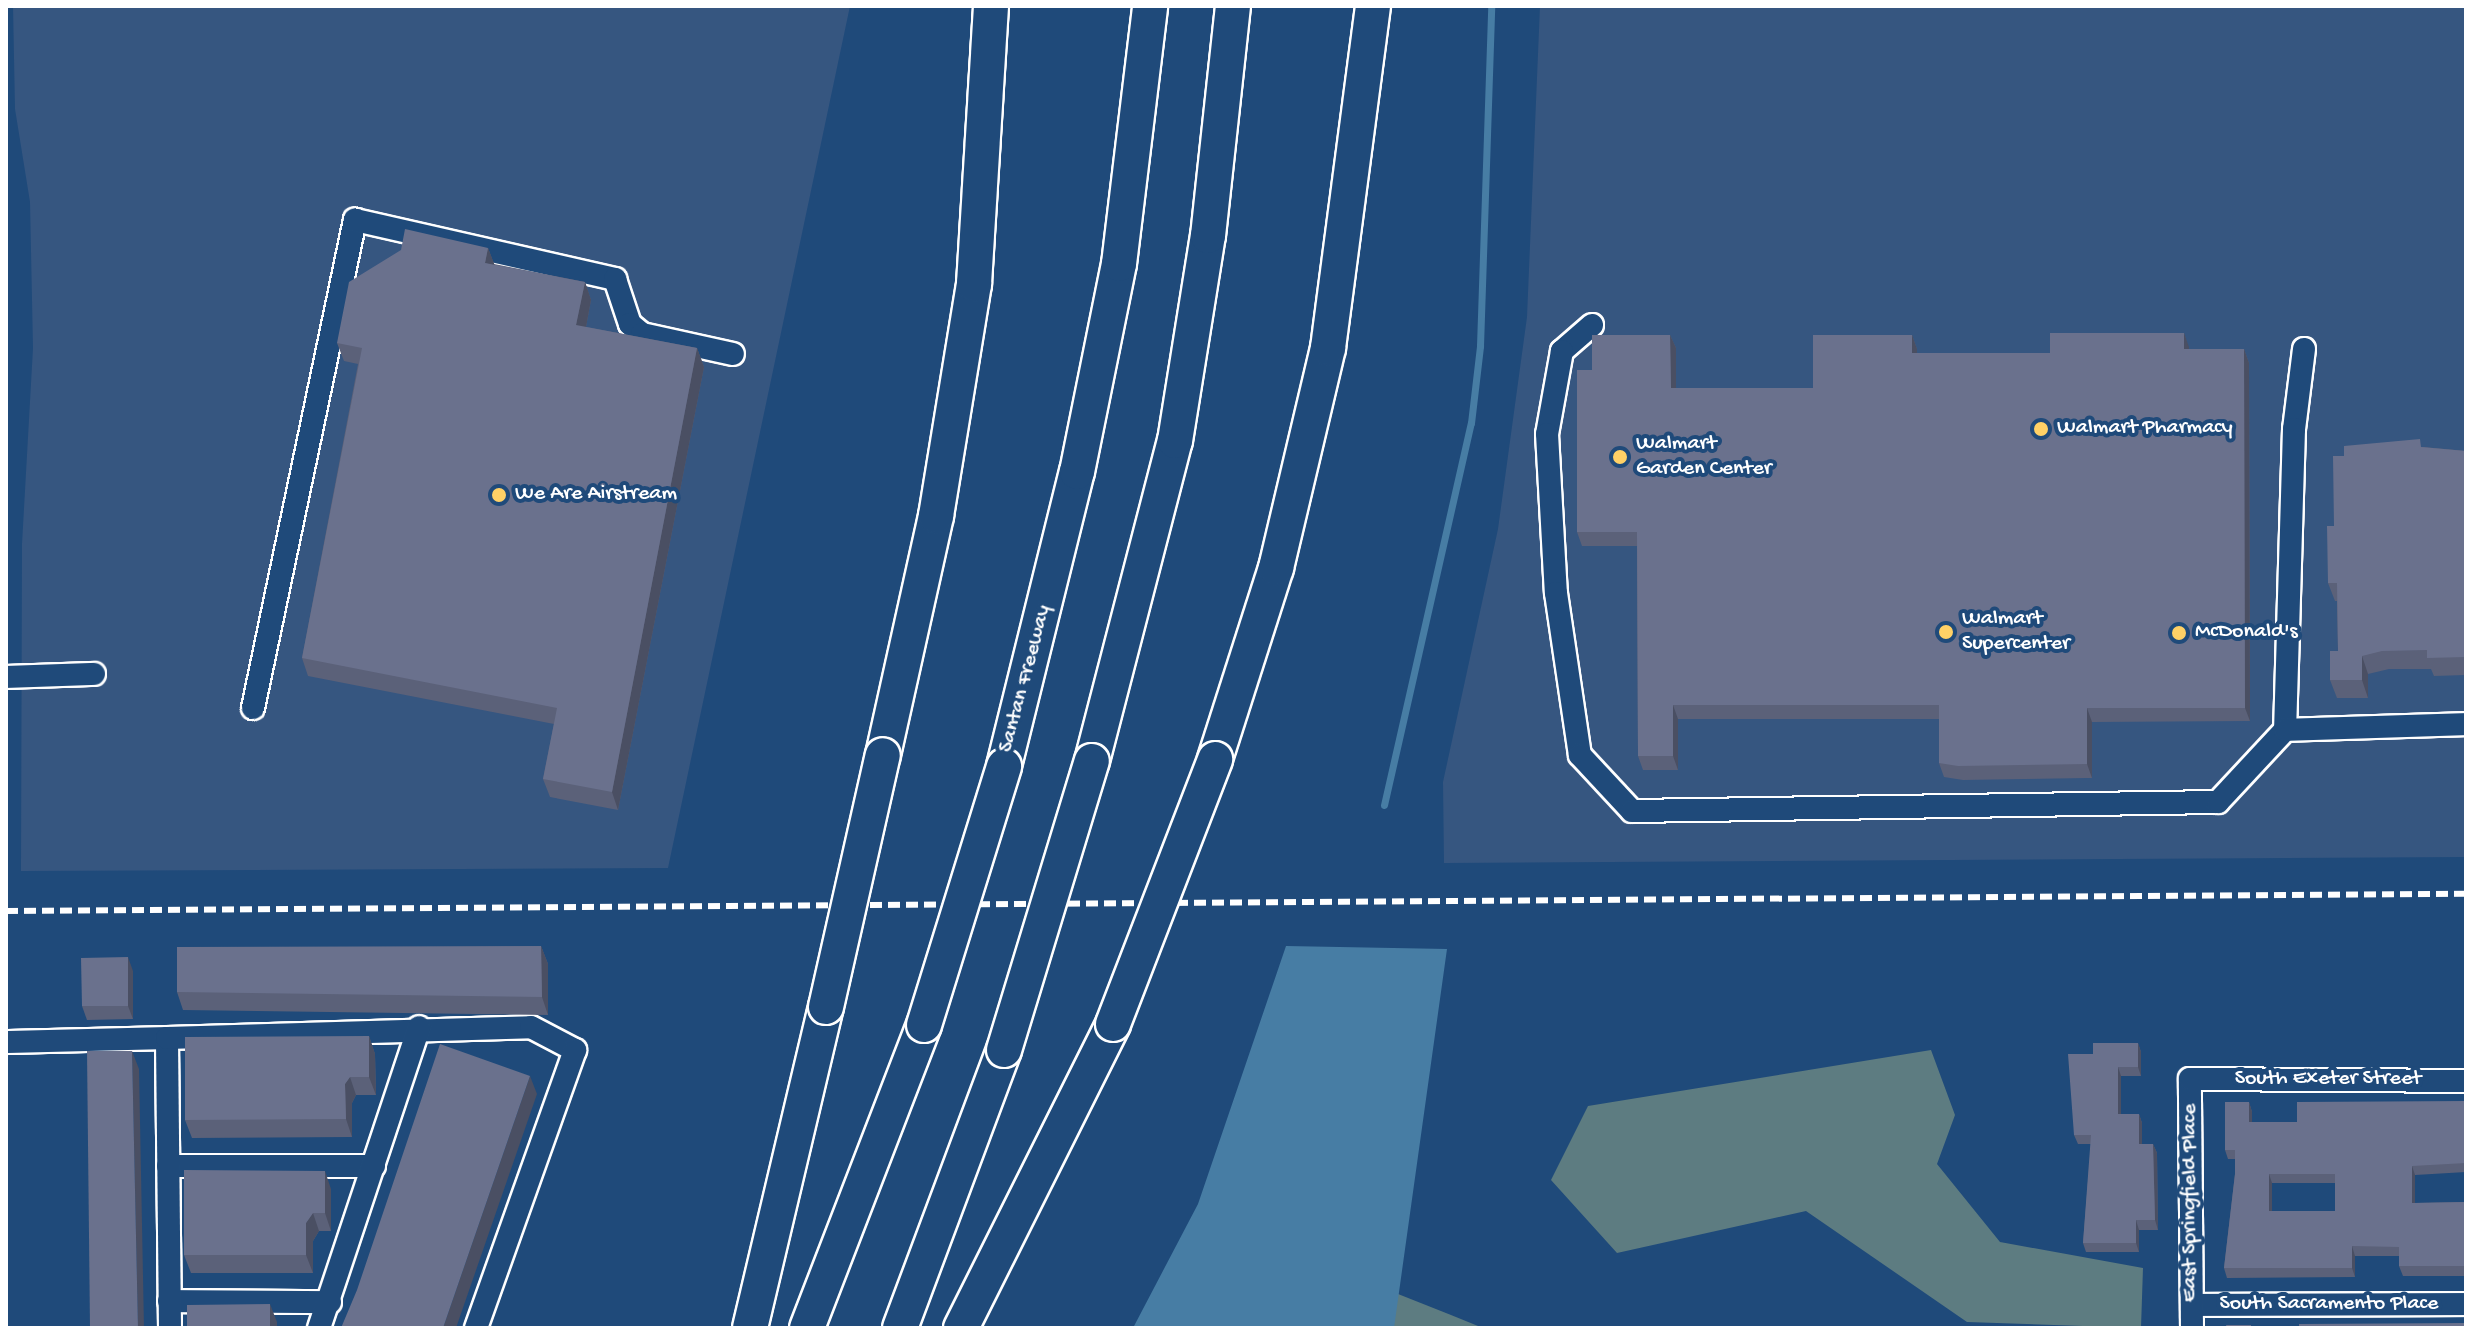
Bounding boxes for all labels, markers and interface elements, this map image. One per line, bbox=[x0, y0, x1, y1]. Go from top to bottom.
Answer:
place label: Walmart Pharmacy bbox=[2057, 416, 2233, 442]
marker: Walmart Pharmacy bbox=[2032, 420, 2050, 438]
place label: Walmart Garden Center bbox=[1636, 431, 1772, 482]
marker: Walmart Garden Center bbox=[1611, 448, 1629, 466]
place label: We Are Airstream bbox=[515, 482, 677, 508]
marker: We Are Airstream bbox=[490, 486, 508, 504]
street label: Santan Freeway bbox=[994, 602, 1058, 756]
place label: Walmart Supercenter bbox=[1962, 606, 2070, 658]
place label: McDonald's bbox=[2195, 620, 2298, 646]
marker: Walmart Supercenter bbox=[1937, 623, 1955, 641]
marker: McDonald's bbox=[2170, 624, 2188, 642]
street label: South Exeter Street bbox=[2235, 1067, 2421, 1093]
street label: East Springfield Place bbox=[2178, 1104, 2204, 1302]
street label: South Sacramento Place bbox=[2220, 1292, 2438, 1318]

